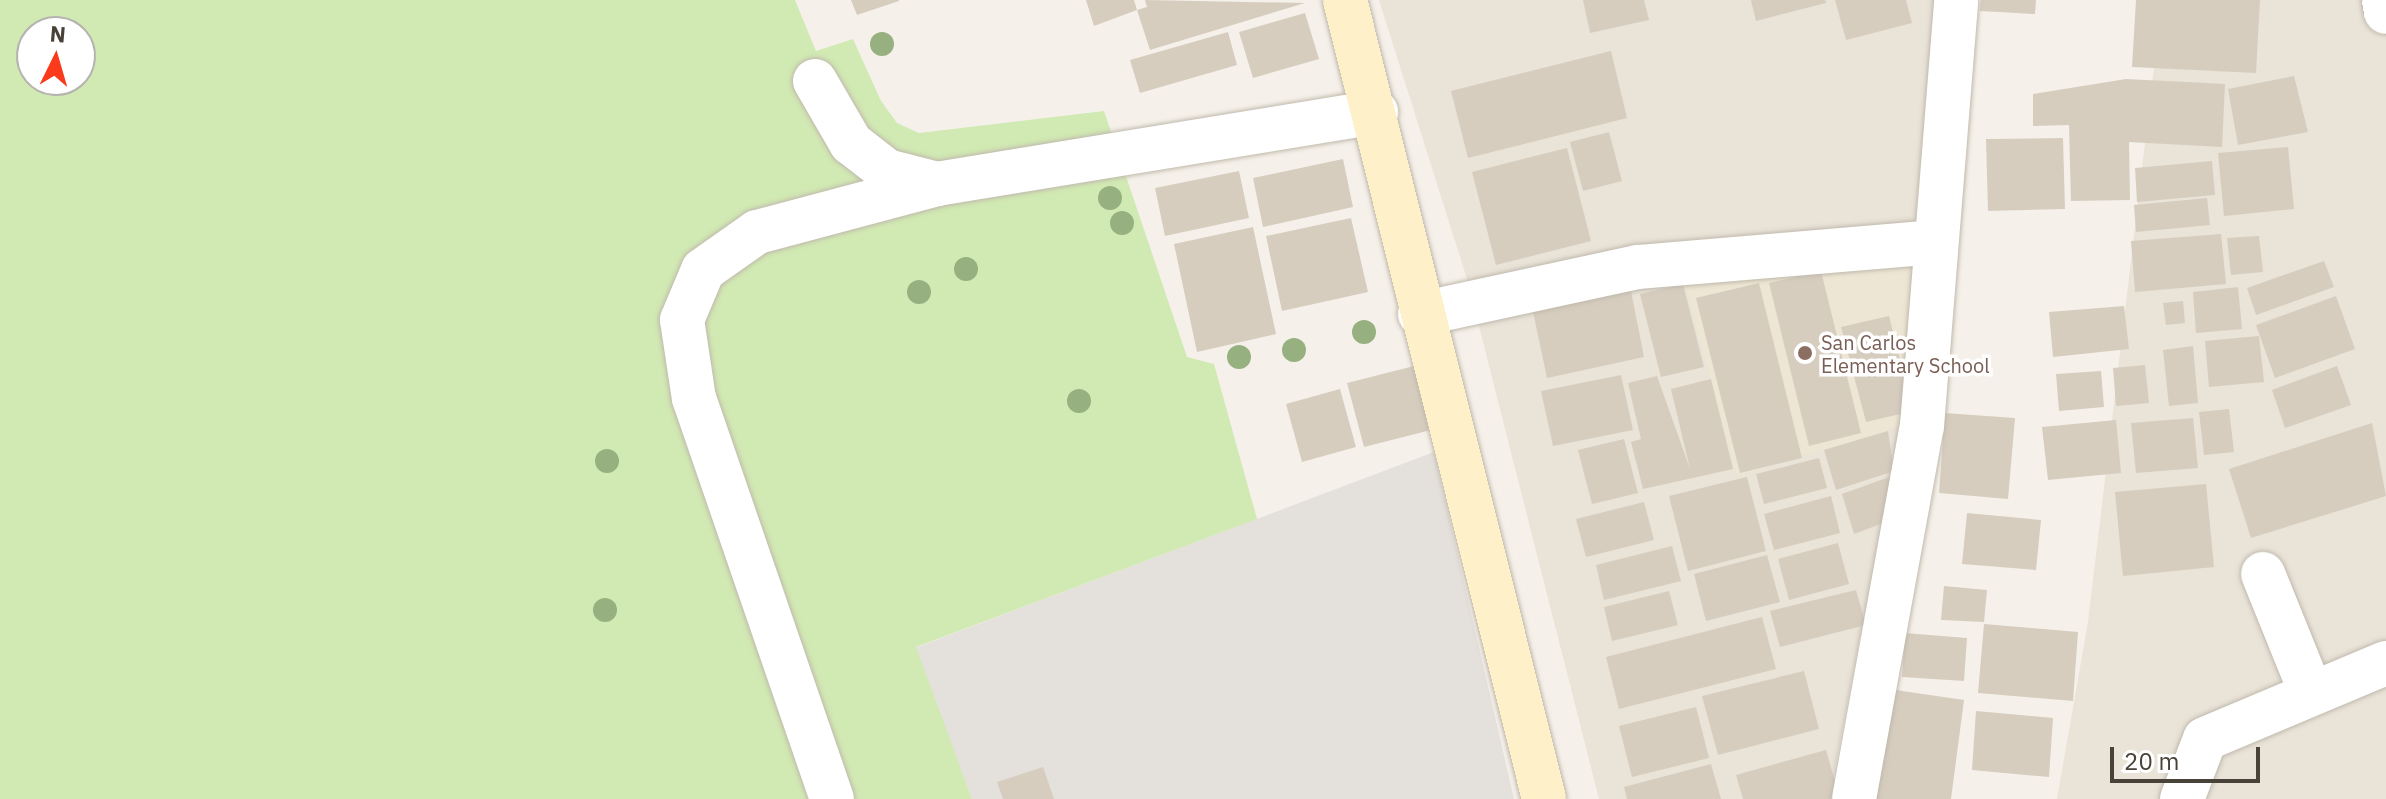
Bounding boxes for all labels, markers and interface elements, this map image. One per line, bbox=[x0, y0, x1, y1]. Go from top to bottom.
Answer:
north arrow bbox=[16, 16, 96, 96]
text: N bbox=[49, 18, 67, 49]
place label: San Carlos Elementary School bbox=[1821, 330, 1990, 377]
marker: San Carlos Elementary School bbox=[1796, 344, 1814, 362]
scale bar bbox=[2114, 731, 2264, 781]
text: 20 m bbox=[2124, 745, 2179, 777]

